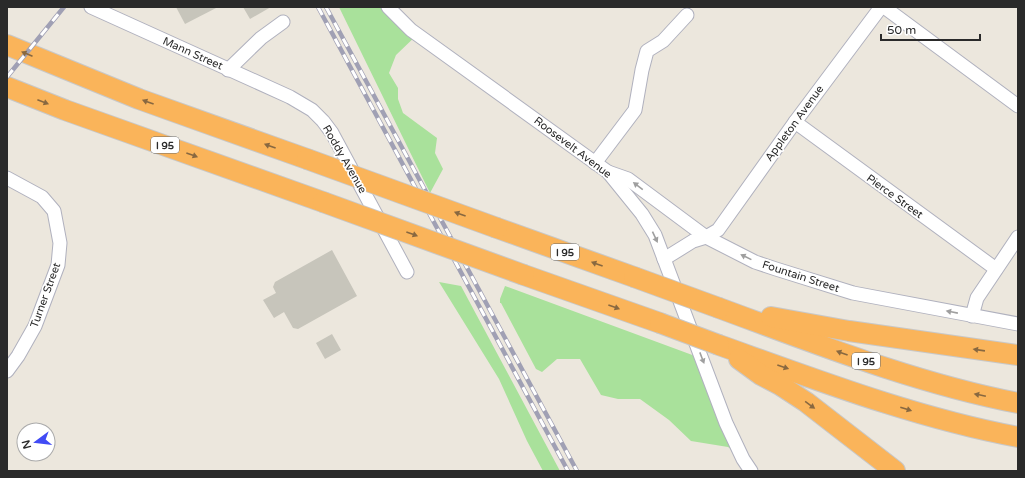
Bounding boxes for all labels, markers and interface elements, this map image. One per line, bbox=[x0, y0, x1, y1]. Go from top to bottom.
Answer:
scale bar bbox=[881, 16, 980, 42]
text: 50 m bbox=[887, 23, 916, 37]
street label: Mann Street bbox=[161, 34, 225, 73]
one-way arrow bbox=[22, 51, 33, 57]
street label: Appleton Avenue bbox=[762, 83, 826, 164]
one-way arrow bbox=[38, 99, 50, 105]
one-way arrow bbox=[141, 99, 153, 105]
street label: Roosevelt Avenue bbox=[531, 114, 614, 181]
street label: Roddy Avenue bbox=[320, 123, 369, 196]
road number: I 95 bbox=[151, 137, 179, 153]
one-way arrow bbox=[264, 143, 276, 149]
one-way arrow bbox=[186, 152, 198, 158]
street label: Pierce Street bbox=[864, 172, 925, 221]
one-way arrow bbox=[632, 182, 643, 190]
one-way arrow bbox=[454, 211, 466, 217]
one-way arrow bbox=[406, 231, 418, 237]
one-way arrow bbox=[652, 232, 658, 243]
road number: I 95 bbox=[551, 244, 579, 260]
one-way arrow bbox=[740, 254, 752, 260]
street label: Fountain Street bbox=[761, 258, 841, 295]
street label: Turner Street bbox=[28, 261, 63, 330]
one-way arrow bbox=[590, 261, 602, 267]
one-way arrow bbox=[608, 304, 620, 310]
one-way arrow bbox=[946, 309, 958, 315]
one-way arrow bbox=[973, 346, 985, 353]
one-way arrow bbox=[836, 349, 848, 355]
one-way arrow bbox=[700, 353, 706, 365]
road number: I 95 bbox=[852, 353, 880, 369]
one-way arrow bbox=[777, 365, 789, 371]
one-way arrow bbox=[974, 392, 986, 398]
one-way arrow bbox=[805, 401, 815, 409]
one-way arrow bbox=[900, 406, 912, 412]
north arrow bbox=[16, 422, 56, 462]
text: N bbox=[19, 439, 34, 450]

